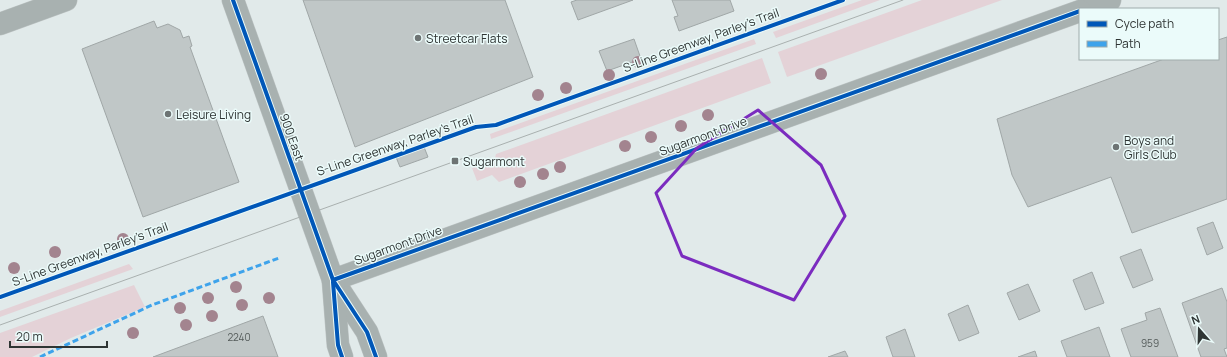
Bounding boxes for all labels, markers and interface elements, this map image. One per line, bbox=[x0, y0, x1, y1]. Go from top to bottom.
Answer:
street label: S-Line Greenway, Parley's Trail bbox=[621, 4, 781, 76]
legend bbox=[1079, 8, 1219, 60]
text: Cycle path bbox=[1115, 15, 1174, 32]
place label: Streetcar Flats bbox=[426, 30, 508, 47]
marker: Streetcar Flats bbox=[413, 33, 423, 43]
text: Path bbox=[1115, 35, 1141, 52]
place label: Leisure Living bbox=[176, 106, 251, 123]
marker: Leisure Living bbox=[163, 109, 173, 119]
street label: S-Line Greenway, Parley's Trail bbox=[314, 110, 476, 180]
street label: 900 East bbox=[276, 111, 308, 163]
street label: Sugarmont Drive bbox=[657, 112, 749, 160]
place label: Boys and Girls Club bbox=[1124, 132, 1177, 163]
marker: Boys and Girls Club bbox=[1111, 142, 1121, 152]
place label: Sugarmont bbox=[463, 153, 525, 170]
marker: Sugarmont bbox=[450, 156, 460, 166]
street label: S-Line Greenway, Parley's Trail bbox=[10, 218, 170, 290]
street label: Sugarmont Drive bbox=[352, 221, 444, 269]
north arrow bbox=[1179, 309, 1219, 349]
text: N bbox=[1189, 311, 1202, 328]
scale bar bbox=[10, 323, 107, 349]
text: 20 m bbox=[16, 328, 43, 345]
house number: 2240 bbox=[227, 330, 251, 344]
house number: 959 bbox=[1141, 336, 1159, 350]

